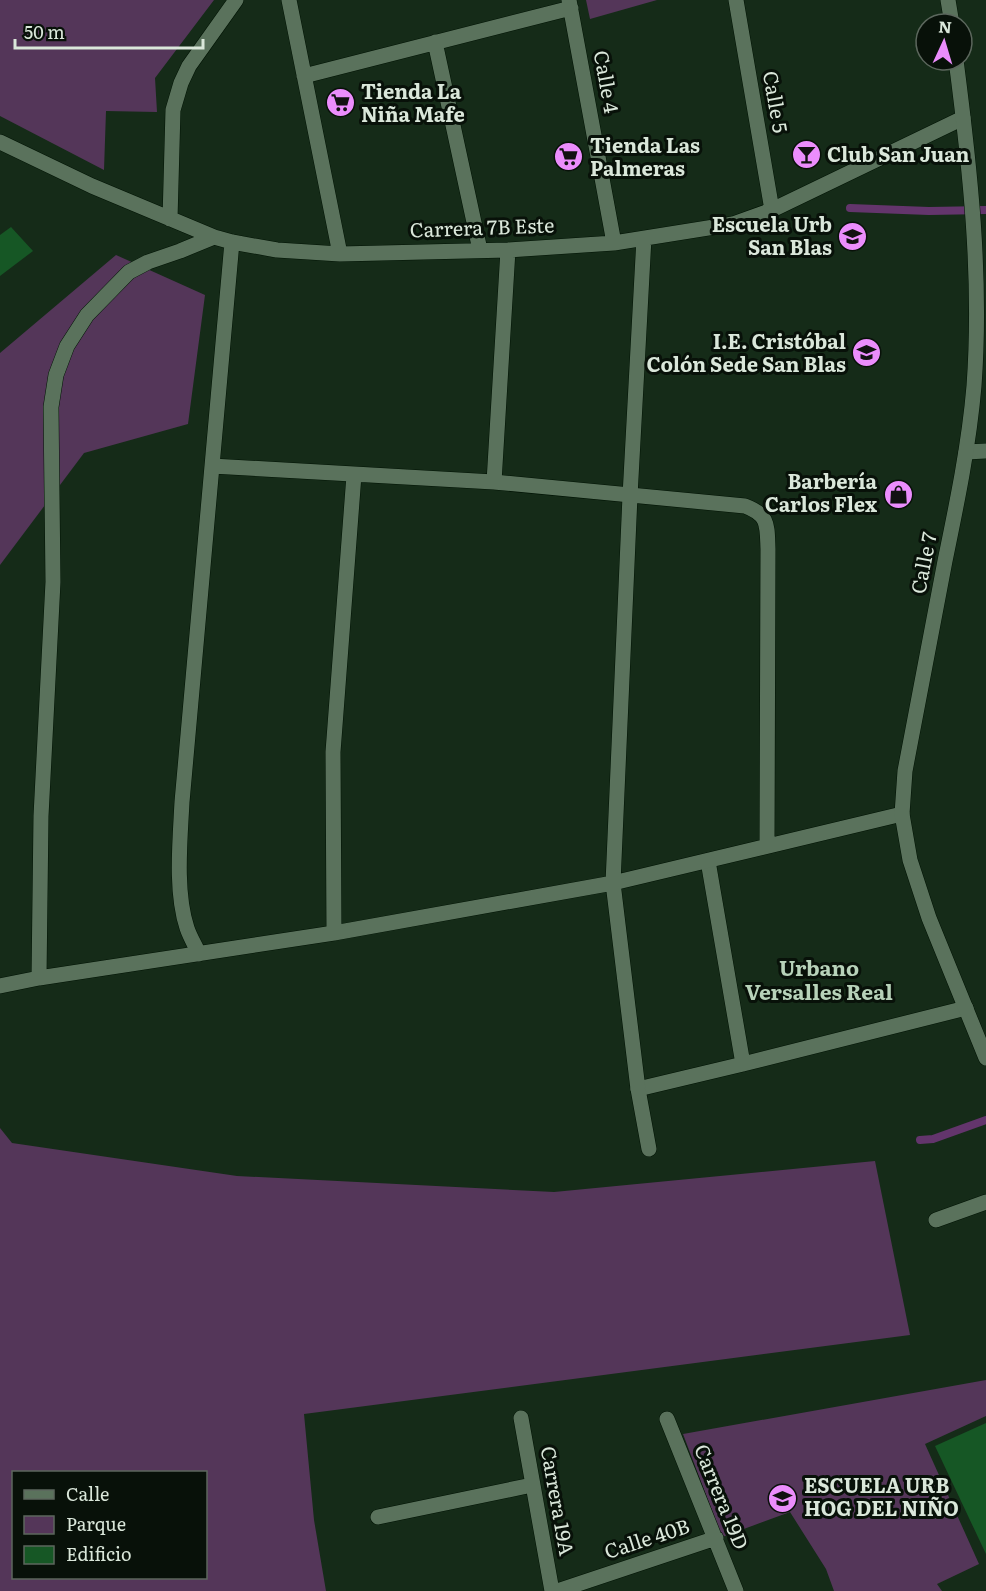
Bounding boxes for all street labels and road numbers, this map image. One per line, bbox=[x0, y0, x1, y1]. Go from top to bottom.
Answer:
street label: Calle 4 bbox=[588, 48, 628, 115]
street label: Calle 5 bbox=[757, 68, 797, 135]
street label: Carrera 7B Este bbox=[409, 208, 555, 244]
street label: Calle 7 bbox=[901, 529, 943, 596]
street label: Carrera 19D bbox=[688, 1439, 758, 1554]
street label: Carrera 19A bbox=[535, 1443, 583, 1558]
street label: Calle 40B bbox=[600, 1509, 693, 1565]

